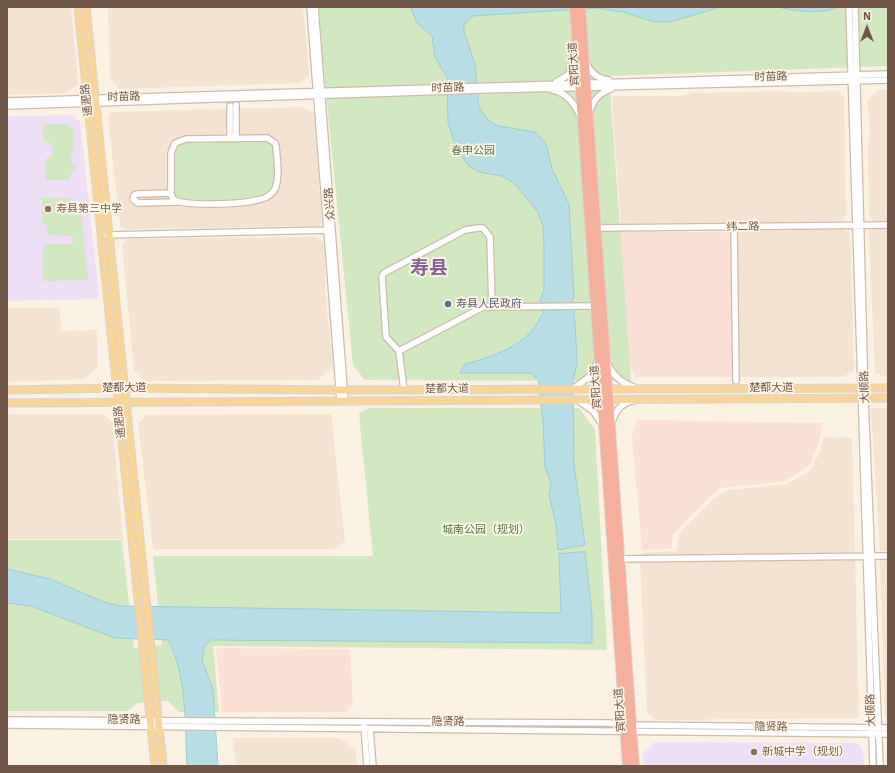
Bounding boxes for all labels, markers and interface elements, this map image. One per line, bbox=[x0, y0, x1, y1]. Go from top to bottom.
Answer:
north arrow bbox=[847, 8, 887, 48]
text: N bbox=[863, 9, 871, 23]
street label: 宾阳大道 bbox=[566, 42, 582, 86]
street label: 时苗路 bbox=[754, 70, 788, 84]
street label: 时苗路 bbox=[431, 81, 465, 95]
street label: 通淝路 bbox=[79, 83, 95, 117]
street label: 时苗路 bbox=[107, 90, 141, 104]
park label: 春申公园 bbox=[451, 144, 495, 158]
street label: 众兴路 bbox=[322, 187, 338, 221]
place label: 寿县第三中学 bbox=[56, 202, 122, 216]
marker: 寿县第三中学 bbox=[43, 204, 53, 214]
street label: 纬二路 bbox=[726, 220, 760, 234]
district label: 寿县 bbox=[410, 258, 448, 280]
place label: 寿县人民政府 bbox=[456, 297, 522, 311]
marker: 寿县人民政府 bbox=[443, 299, 453, 309]
street label: 宾阳大道 bbox=[588, 365, 604, 409]
street label: 大顺路 bbox=[858, 370, 872, 404]
street label: 楚都大道 bbox=[102, 381, 146, 395]
street label: 楚都大道 bbox=[749, 381, 793, 395]
street label: 楚都大道 bbox=[425, 382, 469, 396]
street label: 通淝路 bbox=[112, 405, 128, 439]
park label: 城南公园（规划） bbox=[442, 523, 530, 537]
street label: 宾阳大道 bbox=[612, 688, 628, 732]
street label: 大顺路 bbox=[864, 693, 878, 727]
street label: 隐贤路 bbox=[108, 713, 140, 727]
street label: 隐贤路 bbox=[432, 715, 464, 729]
street label: 隐贤路 bbox=[754, 720, 788, 734]
place label: 新城中学（规划） bbox=[762, 745, 850, 759]
marker: 新城中学（规划） bbox=[749, 747, 759, 757]

